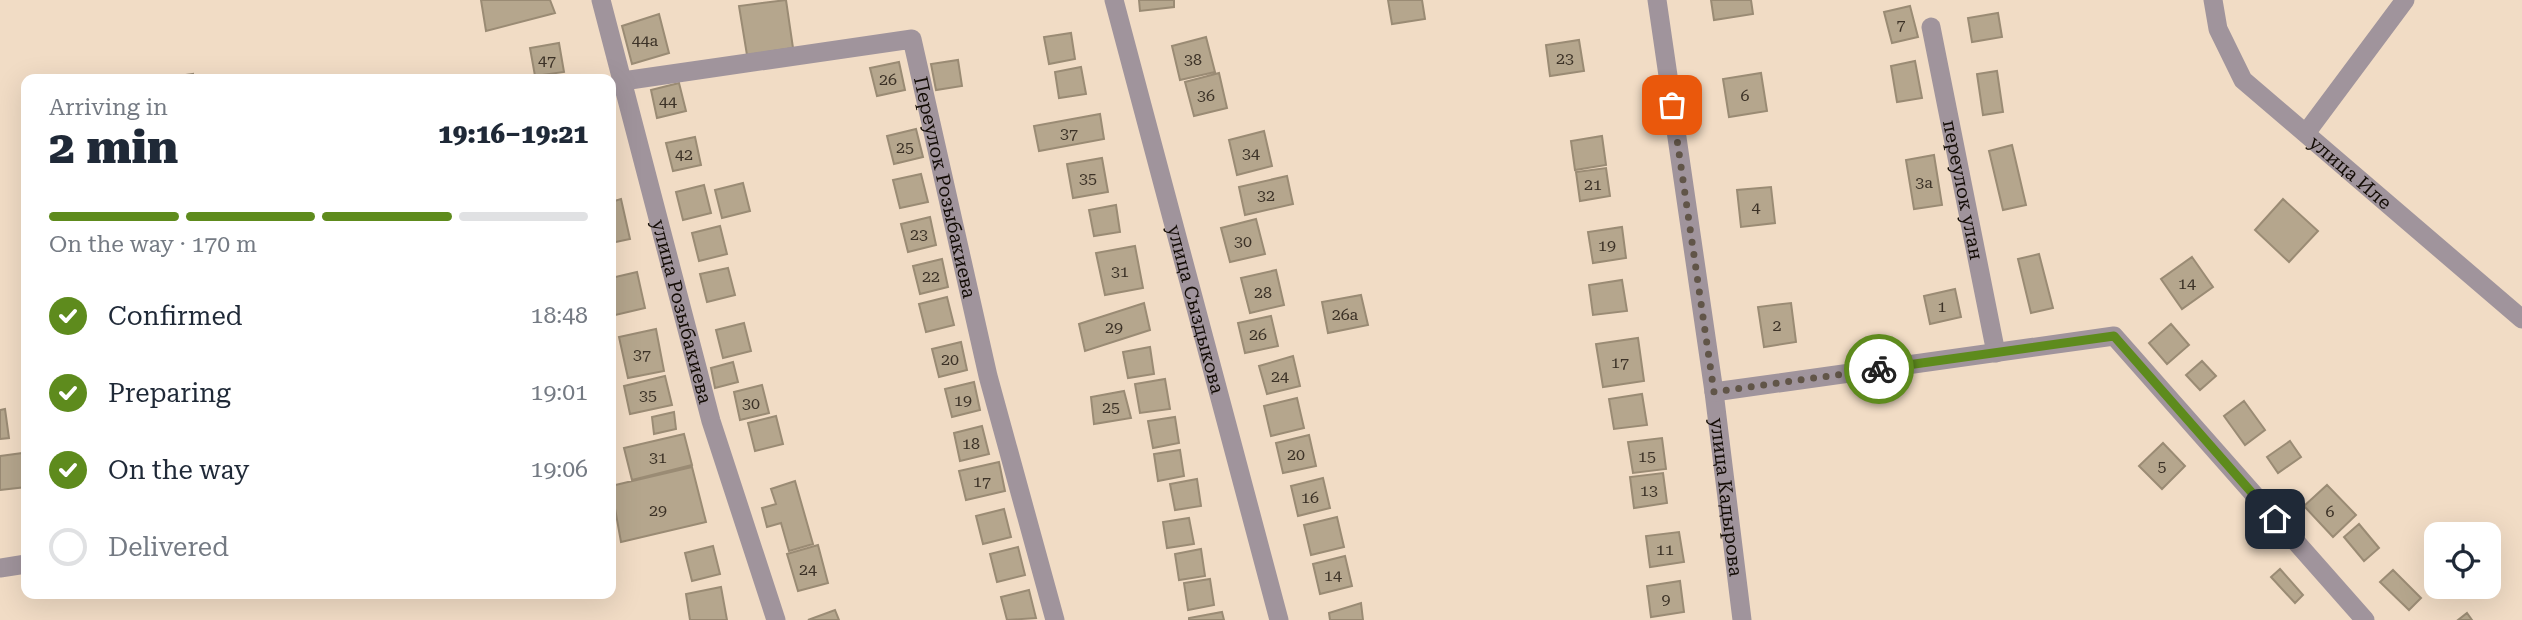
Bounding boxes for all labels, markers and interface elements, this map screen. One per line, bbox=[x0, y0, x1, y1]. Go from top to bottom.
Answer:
house number: 7 bbox=[1897, 15, 1906, 34]
house number: 44а bbox=[632, 31, 659, 50]
house number: 23 bbox=[1556, 49, 1574, 68]
house number: 38 bbox=[1184, 50, 1202, 69]
house number: 47 bbox=[538, 51, 556, 70]
house number: 26 bbox=[879, 70, 897, 89]
street label: Переулок Розыбакиева bbox=[909, 74, 982, 301]
pin bbox=[1642, 75, 1702, 135]
house number: 36 bbox=[1197, 86, 1215, 105]
icon: bag bbox=[1653, 86, 1691, 124]
house number: 6 bbox=[1741, 86, 1750, 105]
house number: 44 bbox=[659, 92, 677, 111]
text: Arriving in bbox=[49, 94, 168, 121]
street label: переулок улан bbox=[1938, 118, 1989, 262]
text: 19:16–19:21 bbox=[438, 119, 588, 149]
text: 2 min bbox=[49, 120, 178, 174]
house number: 37 bbox=[1060, 124, 1078, 143]
street label: улица Иле bbox=[2305, 130, 2397, 214]
house number: 25 bbox=[896, 138, 914, 157]
house number: 34 bbox=[1242, 144, 1260, 163]
house number: 42 bbox=[675, 145, 693, 164]
house number: 35 bbox=[1079, 169, 1097, 188]
house number: 3а bbox=[1915, 173, 1933, 192]
house number: 21 bbox=[1584, 175, 1602, 194]
house number: 32 bbox=[1257, 186, 1275, 205]
house number: 4 bbox=[1752, 198, 1761, 217]
street label: улица Розыбакиева bbox=[647, 217, 718, 407]
street label: улица Сыздыкова bbox=[1163, 222, 1230, 397]
house number: 23 bbox=[910, 225, 928, 244]
text: On the way · 170 m bbox=[49, 231, 257, 258]
house number: 30 bbox=[1234, 232, 1252, 251]
house number: 19 bbox=[1598, 236, 1616, 255]
house number: 31 bbox=[1111, 262, 1129, 281]
house number: 22 bbox=[922, 267, 940, 286]
house number: 14 bbox=[2178, 274, 2196, 293]
house number: 28 bbox=[1254, 283, 1272, 302]
icon: check bbox=[49, 297, 87, 335]
house number: 1 bbox=[1938, 297, 1947, 316]
text: Confirmed bbox=[108, 301, 243, 331]
text: 18:48 bbox=[531, 302, 588, 329]
house number: 26а bbox=[1332, 305, 1359, 324]
house number: 2 bbox=[1773, 316, 1782, 335]
house number: 29 bbox=[1105, 318, 1123, 337]
house number: 26 bbox=[1249, 325, 1267, 344]
courier bbox=[1844, 334, 1914, 404]
house number: 37 bbox=[633, 345, 651, 364]
house number: 20 bbox=[941, 350, 959, 369]
icon: bike bbox=[1860, 350, 1898, 388]
house number: 17 bbox=[1611, 353, 1629, 372]
house number: 24 bbox=[1271, 367, 1289, 386]
icon: check bbox=[49, 374, 87, 412]
text: Preparing bbox=[108, 378, 231, 408]
text: 19:01 bbox=[531, 379, 588, 406]
house number: 35 bbox=[639, 386, 657, 405]
house number: 19 bbox=[954, 391, 972, 410]
house number: 30 bbox=[742, 394, 760, 413]
house number: 25 bbox=[1102, 398, 1120, 417]
street label: улица Кадырова bbox=[1706, 416, 1748, 578]
house number: 18 bbox=[962, 434, 980, 453]
house number: 20 bbox=[1287, 445, 1305, 464]
house number: 15 bbox=[1638, 447, 1656, 466]
house number: 31 bbox=[649, 448, 667, 467]
icon: check bbox=[49, 451, 87, 489]
text: On the way bbox=[108, 455, 249, 485]
text: 19:06 bbox=[531, 456, 588, 483]
house number: 5 bbox=[2158, 457, 2167, 476]
house number: 17 bbox=[973, 472, 991, 491]
house number: 13 bbox=[1640, 481, 1658, 500]
house number: 16 bbox=[1301, 488, 1319, 507]
pin bbox=[2245, 489, 2305, 549]
icon: home bbox=[2256, 500, 2294, 538]
house number: 29 bbox=[649, 501, 667, 520]
house number: 6 bbox=[2326, 502, 2335, 521]
map controls bbox=[2424, 522, 2501, 599]
button: locate bbox=[2424, 522, 2501, 599]
text: Delivered bbox=[108, 532, 229, 562]
house number: 11 bbox=[1656, 540, 1674, 559]
house number: 24 bbox=[799, 560, 817, 579]
house number: 14 bbox=[1324, 566, 1342, 585]
house number: 9 bbox=[1662, 590, 1671, 609]

